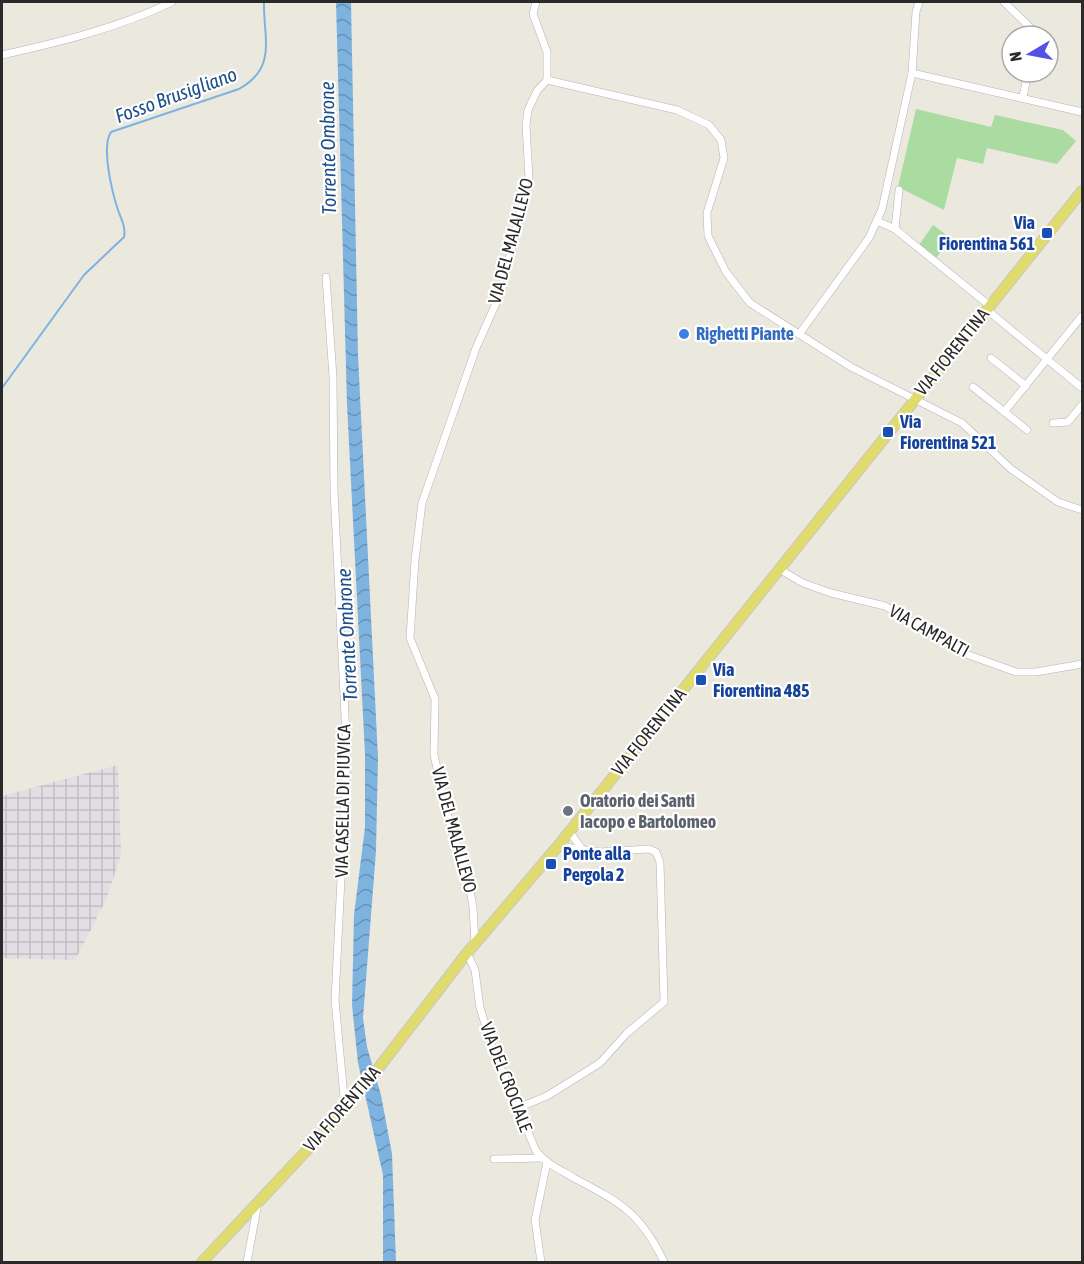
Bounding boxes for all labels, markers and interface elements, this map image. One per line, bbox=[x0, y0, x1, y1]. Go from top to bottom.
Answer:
north arrow bbox=[1000, 24, 1060, 84]
text: N bbox=[1006, 50, 1025, 63]
water label: Fosso Brusigliano bbox=[112, 62, 240, 127]
water label: Torrente Ombrone bbox=[315, 81, 340, 215]
street label: VIA DEL MALALLEVO bbox=[484, 176, 537, 306]
place label: Via Fiorentina 561 bbox=[939, 212, 1035, 254]
marker: Via Fiorentina 561 bbox=[1040, 226, 1054, 240]
street label: VIA FIORENTINA bbox=[910, 304, 993, 400]
place label: Righetti Piante bbox=[696, 323, 794, 344]
marker: Righetti Piante bbox=[677, 327, 691, 341]
place label: Via Fiorentina 521 bbox=[899, 411, 996, 453]
marker: Via Fiorentina 521 bbox=[881, 425, 895, 439]
water label: Torrente Ombrone bbox=[332, 568, 361, 702]
street label: VIA CAMPALTI bbox=[885, 600, 973, 661]
place label: Via Fiorentina 485 bbox=[712, 659, 809, 701]
marker: Via Fiorentina 485 bbox=[694, 673, 708, 687]
street label: VIA FIORENTINA bbox=[607, 684, 690, 780]
street label: VIA CASELLA DI PIUVICA bbox=[331, 724, 354, 878]
street label: VIA DEL MALALLEVO bbox=[428, 765, 481, 895]
place label: Oratorio dei Santi Iacopo e Bartolomeo bbox=[580, 790, 716, 832]
marker: Oratorio dei Santi Iacopo e Bartolomeo bbox=[561, 804, 575, 818]
place label: Ponte alla Pergola 2 bbox=[563, 843, 631, 885]
marker: Ponte alla Pergola 2 bbox=[544, 857, 558, 871]
street label: VIA DEL CROCIALE bbox=[476, 1019, 537, 1135]
street label: VIA FIORENTINA bbox=[299, 1062, 385, 1156]

